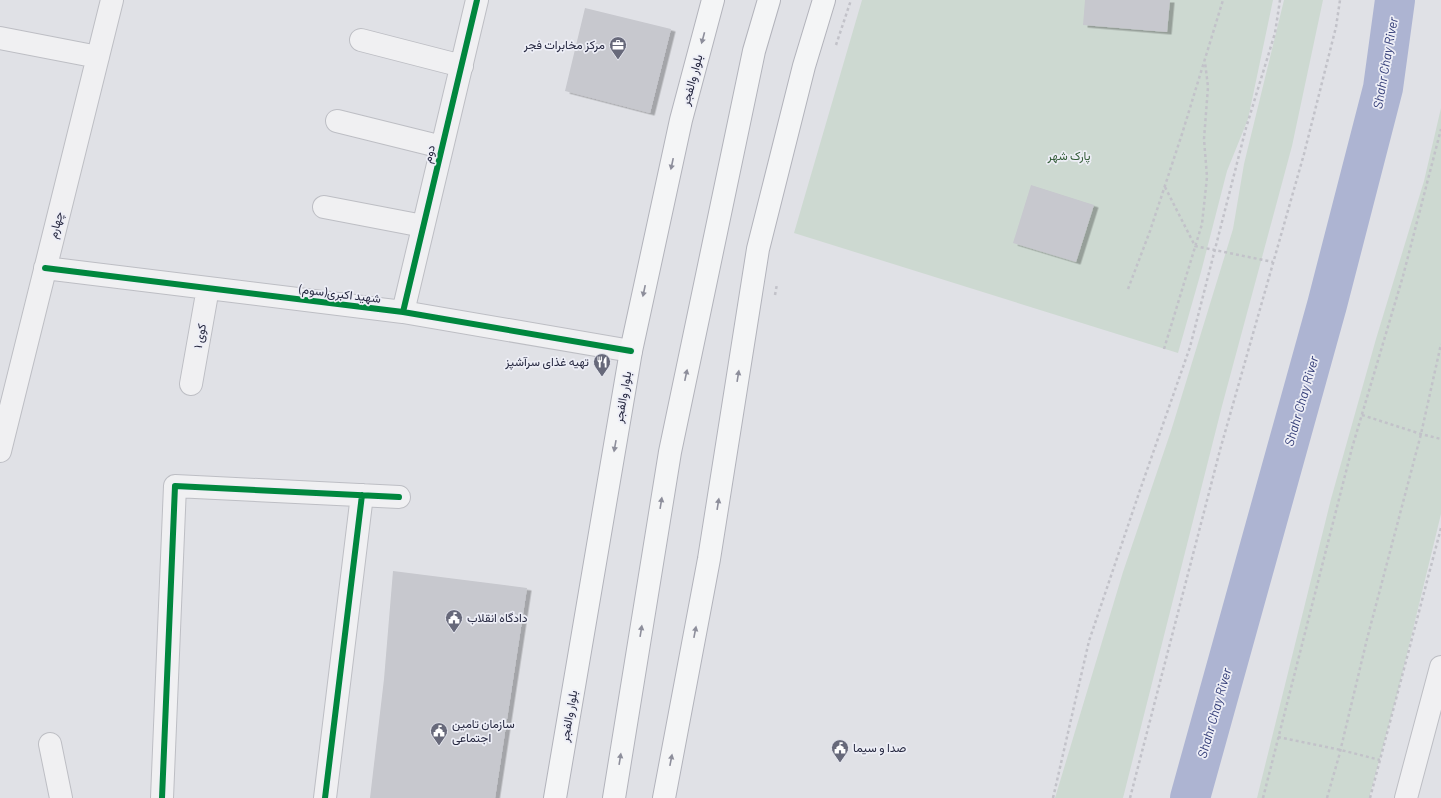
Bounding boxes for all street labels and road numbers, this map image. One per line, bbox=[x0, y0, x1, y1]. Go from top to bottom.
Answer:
street label: بلوار والفجر bbox=[677, 53, 707, 108]
street label: دوم bbox=[419, 143, 439, 165]
street label: چهارم bbox=[45, 210, 67, 240]
street label: شهید اکبری(سوم) bbox=[297, 281, 382, 307]
street label: کوی ۱ bbox=[190, 322, 210, 350]
street label: بلوار والفجر bbox=[610, 370, 635, 425]
street label: بلوار والفجر bbox=[556, 689, 581, 744]

